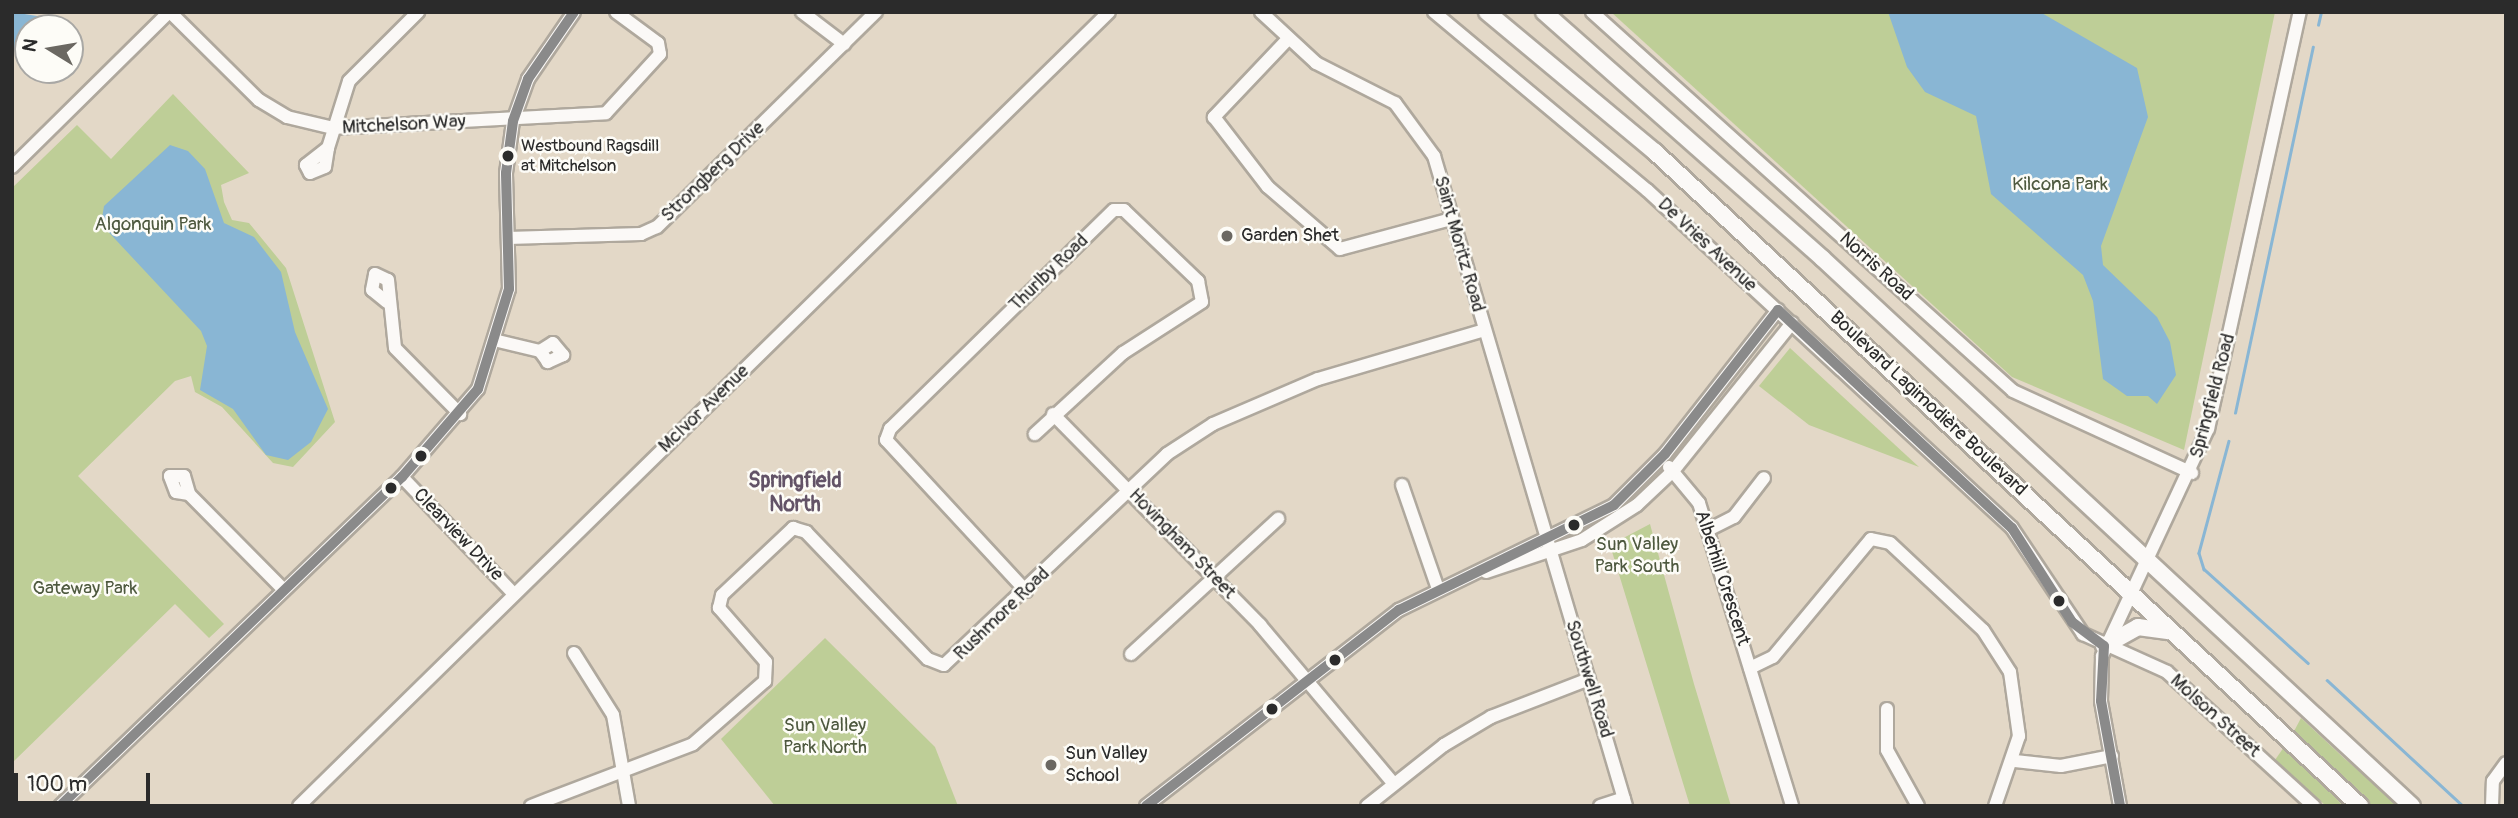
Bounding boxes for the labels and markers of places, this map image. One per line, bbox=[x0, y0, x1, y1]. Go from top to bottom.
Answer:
place label: Westbound Ragsdill at Mitchelson bbox=[521, 136, 659, 176]
marker: Westbound Ragsdill at Mitchelson bbox=[501, 149, 515, 163]
place label: Garden Shet bbox=[1241, 225, 1339, 247]
marker: Garden Shet bbox=[1219, 228, 1235, 244]
unlabelled marker bbox=[414, 449, 428, 463]
unlabelled marker bbox=[384, 481, 398, 495]
unlabelled marker bbox=[1567, 518, 1581, 532]
unlabelled marker bbox=[2052, 594, 2066, 608]
unlabelled marker bbox=[1328, 653, 1342, 667]
unlabelled marker bbox=[1265, 702, 1279, 716]
place label: Sun Valley School bbox=[1065, 743, 1147, 787]
marker: Sun Valley School bbox=[1043, 757, 1059, 773]

